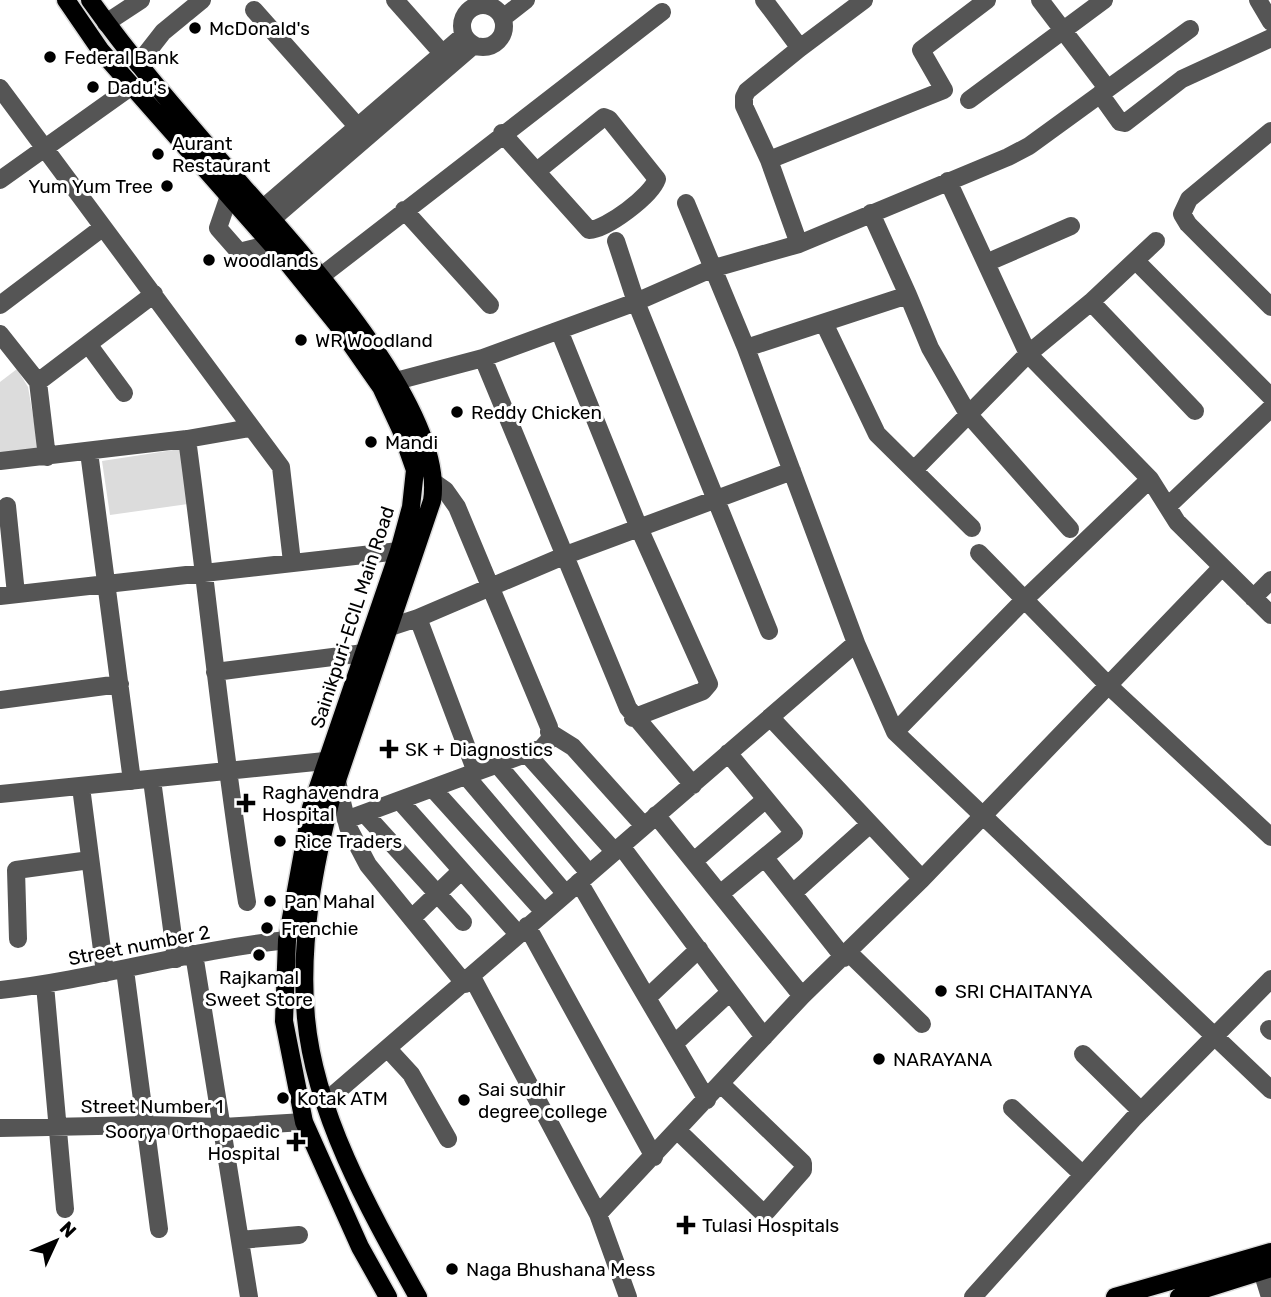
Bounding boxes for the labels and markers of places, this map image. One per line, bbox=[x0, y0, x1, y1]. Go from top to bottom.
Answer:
place label: McDonald's bbox=[209, 17, 310, 40]
marker: McDonald's bbox=[187, 20, 203, 36]
place label: Federal Bank bbox=[64, 46, 179, 69]
marker: Federal Bank bbox=[42, 49, 58, 65]
place label: Dadu's bbox=[107, 76, 167, 99]
marker: Dadu's bbox=[85, 79, 101, 95]
place label: Aurant Restaurant bbox=[172, 132, 271, 177]
marker: Aurant Restaurant bbox=[150, 146, 166, 162]
place label: Yum Yum Tree bbox=[28, 175, 153, 198]
marker: Yum Yum Tree bbox=[159, 178, 175, 194]
place label: woodlands bbox=[223, 249, 319, 272]
marker: woodlands bbox=[201, 252, 217, 268]
place label: WR Woodland bbox=[315, 329, 433, 352]
marker: WR Woodland bbox=[293, 332, 309, 348]
place label: Reddy Chicken bbox=[471, 401, 602, 424]
marker: Reddy Chicken bbox=[449, 404, 465, 420]
place label: Mandi bbox=[385, 431, 438, 454]
marker: Mandi bbox=[363, 434, 379, 450]
place label: SK + Diagnostics bbox=[405, 738, 553, 761]
marker: SK + Diagnostics bbox=[379, 739, 399, 759]
place label: Raghavendra Hospital bbox=[262, 781, 379, 826]
marker: Raghavendra Hospital bbox=[236, 793, 256, 813]
place label: Rice Traders bbox=[294, 830, 402, 853]
marker: Rice Traders bbox=[272, 833, 288, 849]
place label: Pan Mahal bbox=[284, 890, 375, 913]
marker: Pan Mahal bbox=[262, 893, 278, 909]
place label: Frenchie bbox=[281, 917, 358, 940]
marker: Frenchie bbox=[259, 920, 275, 936]
marker: Rajkamal Sweet Store bbox=[251, 947, 267, 963]
place label: Rajkamal Sweet Store bbox=[205, 966, 313, 1011]
place label: SRI CHAITANYA bbox=[955, 980, 1093, 1003]
marker: SRI CHAITANYA bbox=[933, 983, 949, 999]
place label: NARAYANA bbox=[893, 1048, 993, 1071]
marker: NARAYANA bbox=[871, 1051, 887, 1067]
place label: Sai sudhir degree college bbox=[478, 1078, 608, 1123]
place label: Kotak ATM bbox=[297, 1087, 388, 1110]
marker: Kotak ATM bbox=[275, 1090, 291, 1106]
marker: Sai sudhir degree college bbox=[456, 1092, 472, 1108]
place label: Soorya Orthopaedic Hospital bbox=[105, 1120, 280, 1165]
marker: Soorya Orthopaedic Hospital bbox=[286, 1132, 306, 1152]
place label: Tulasi Hospitals bbox=[702, 1214, 839, 1237]
marker: Tulasi Hospitals bbox=[676, 1215, 696, 1235]
place label: Naga Bhushana Mess bbox=[466, 1258, 655, 1281]
marker: Naga Bhushana Mess bbox=[444, 1261, 460, 1277]

